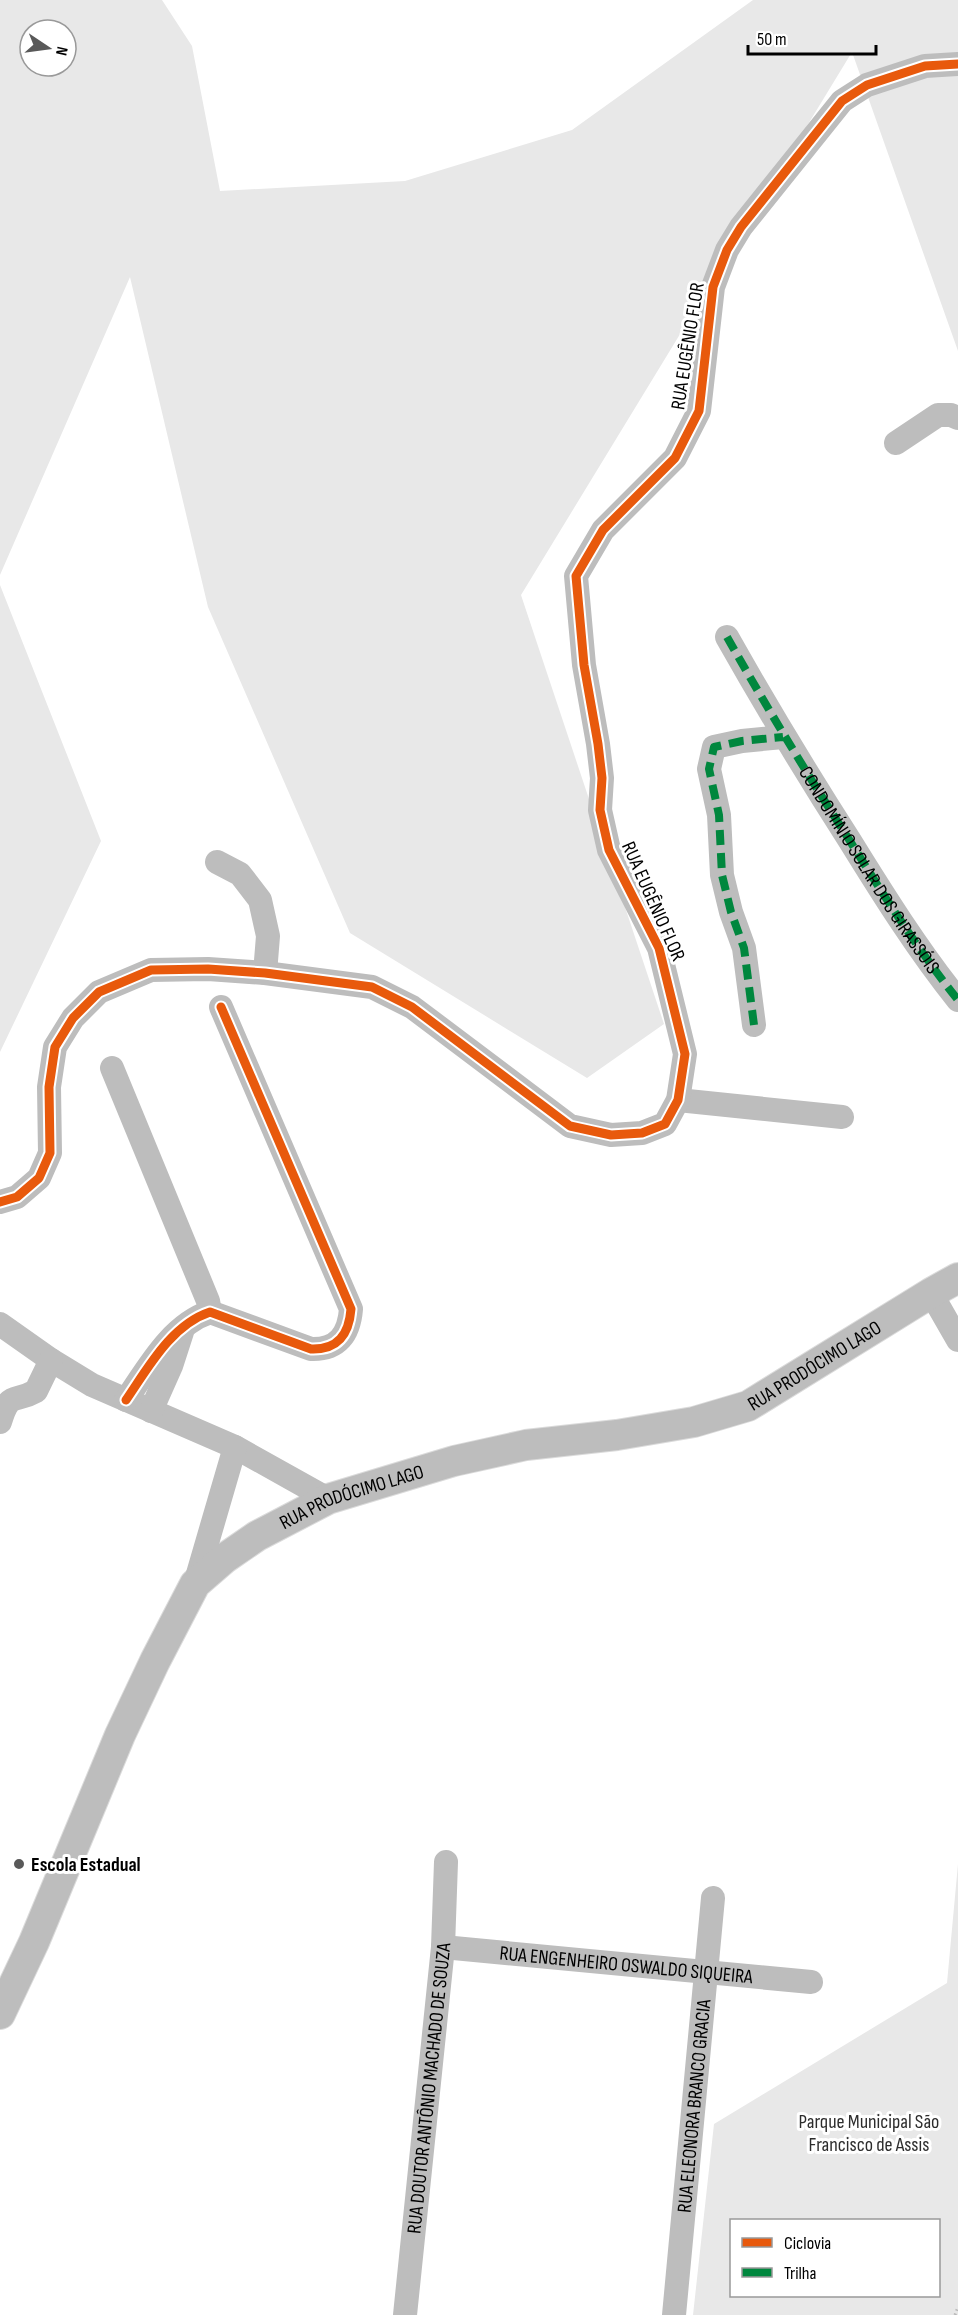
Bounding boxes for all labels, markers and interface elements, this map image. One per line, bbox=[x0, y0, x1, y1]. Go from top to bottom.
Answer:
north arrow bbox=[18, 18, 78, 78]
scale bar bbox=[748, 18, 876, 56]
text: 50 m bbox=[757, 29, 787, 50]
text: N bbox=[51, 45, 71, 57]
street label: RUA EUGÊNIO FLOR bbox=[666, 281, 710, 411]
street label: CONDOMÍNIO SOLAR DOS GIRASSÓIS bbox=[793, 762, 945, 979]
street label: RUA EUGÊNIO FLOR bbox=[616, 838, 690, 965]
street label: RUA PRODÓCIMO LAGO bbox=[743, 1316, 886, 1416]
street label: RUA PRODÓCIMO LAGO bbox=[276, 1460, 427, 1535]
place label: Escola Estadual bbox=[31, 1853, 141, 1877]
marker: Escola Estadual bbox=[12, 1857, 26, 1871]
street label: RUA DOUTOR ANTÔNIO MACHADO DE SOUZA bbox=[402, 1941, 456, 2235]
street label: RUA ENGENHEIRO OSWALDO SIQUEIRA bbox=[498, 1941, 754, 1989]
street label: RUA ELEONORA BRANCO GRACIA bbox=[673, 1998, 717, 2214]
park label: Parque Municipal São Francisco de Assis bbox=[799, 2110, 939, 2157]
legend bbox=[730, 2219, 940, 2297]
text: Ciclovia bbox=[784, 2233, 831, 2254]
text: Trilha bbox=[784, 2263, 817, 2284]

